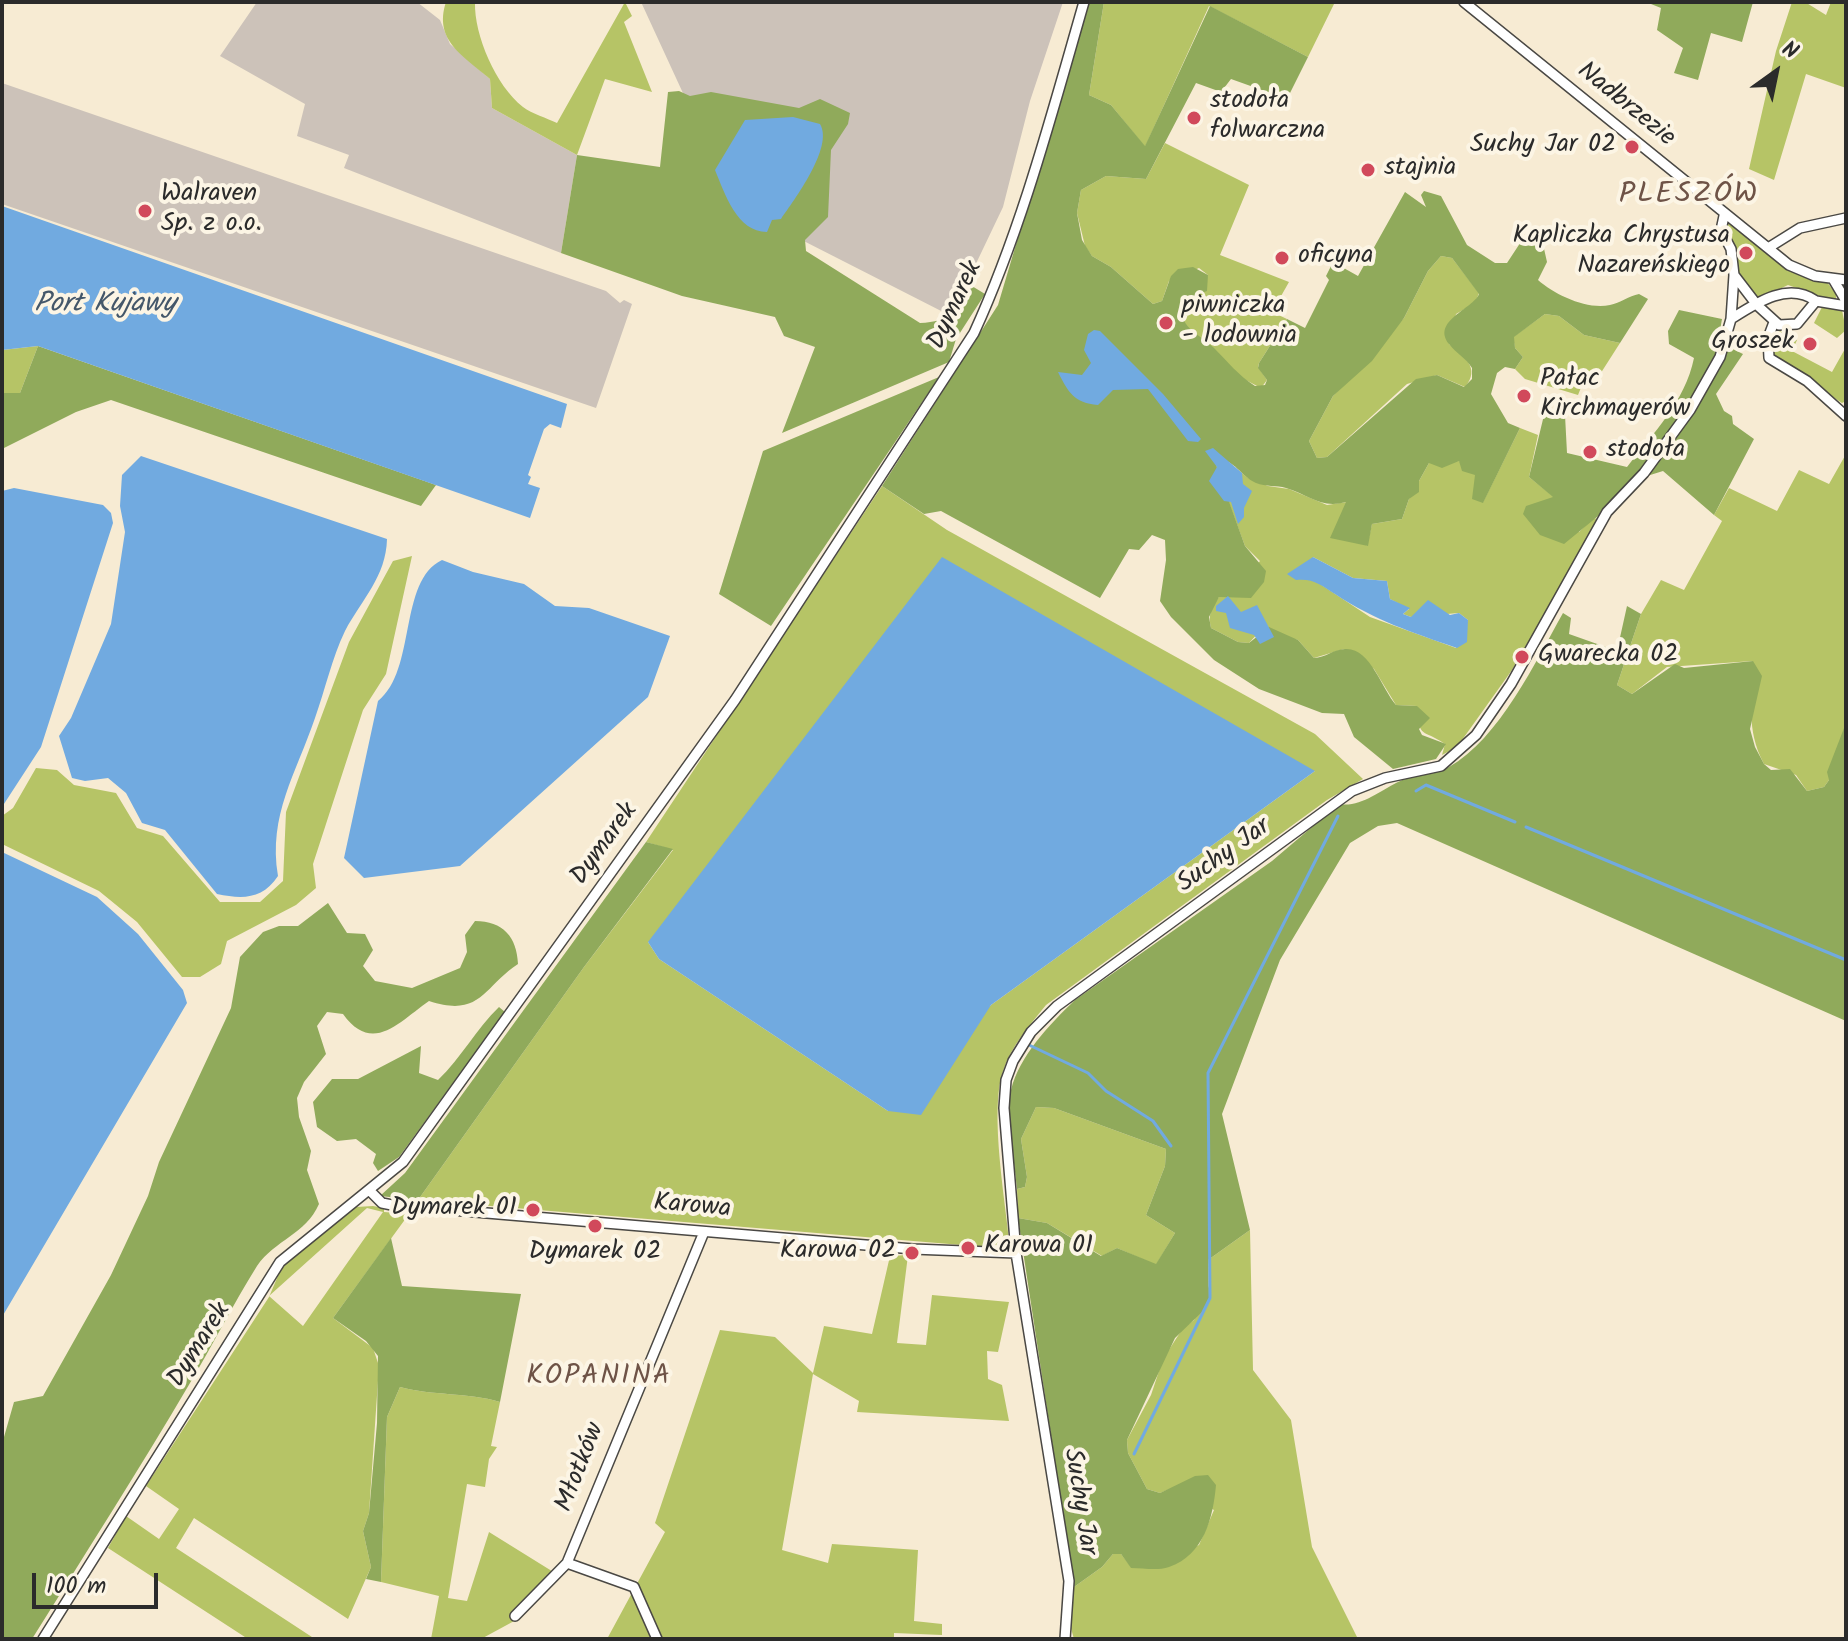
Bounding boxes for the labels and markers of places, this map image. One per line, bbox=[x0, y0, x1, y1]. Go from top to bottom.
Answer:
place label: stodoła folwarczna bbox=[1210, 87, 1325, 148]
marker: stodoła folwarczna bbox=[1185, 109, 1203, 127]
place label: Suchy Jar 02 bbox=[1470, 131, 1616, 163]
marker: Suchy Jar 02 bbox=[1623, 138, 1641, 156]
place label: stajnia bbox=[1384, 154, 1456, 186]
marker: stajnia bbox=[1359, 161, 1377, 179]
place label: Walraven Sp. z o.o. bbox=[161, 180, 262, 242]
marker: Walraven Sp. z o.o. bbox=[136, 202, 154, 220]
place label: Kapliczka Chrystusa Nazareńskiego bbox=[1512, 222, 1730, 284]
place label: oficyna bbox=[1298, 242, 1373, 274]
marker: Kapliczka Chrystusa Nazareńskiego bbox=[1737, 244, 1755, 262]
marker: oficyna bbox=[1273, 249, 1291, 267]
place label: piwniczka - lodownia bbox=[1182, 292, 1297, 354]
marker: piwniczka - lodownia bbox=[1157, 314, 1175, 332]
place label: Groszek bbox=[1711, 328, 1794, 360]
marker: Groszek bbox=[1801, 335, 1819, 353]
place label: Pałac Kirchmayerów bbox=[1540, 365, 1690, 426]
marker: Pałac Kirchmayerów bbox=[1515, 387, 1533, 405]
place label: stodoła bbox=[1606, 436, 1685, 468]
marker: stodoła bbox=[1581, 443, 1599, 461]
place label: Gwarecka 02 bbox=[1538, 641, 1678, 673]
marker: Gwarecka 02 bbox=[1513, 648, 1531, 666]
place label: Dymarek 01 bbox=[391, 1194, 517, 1226]
marker: Dymarek 01 bbox=[524, 1201, 542, 1219]
marker: Dymarek 02 bbox=[586, 1217, 604, 1235]
place label: Karowa 01 bbox=[984, 1232, 1093, 1264]
place label: Karowa 02 bbox=[780, 1237, 896, 1269]
place label: Dymarek 02 bbox=[529, 1238, 661, 1270]
marker: Karowa 01 bbox=[959, 1239, 977, 1257]
marker: Karowa 02 bbox=[903, 1244, 921, 1262]

